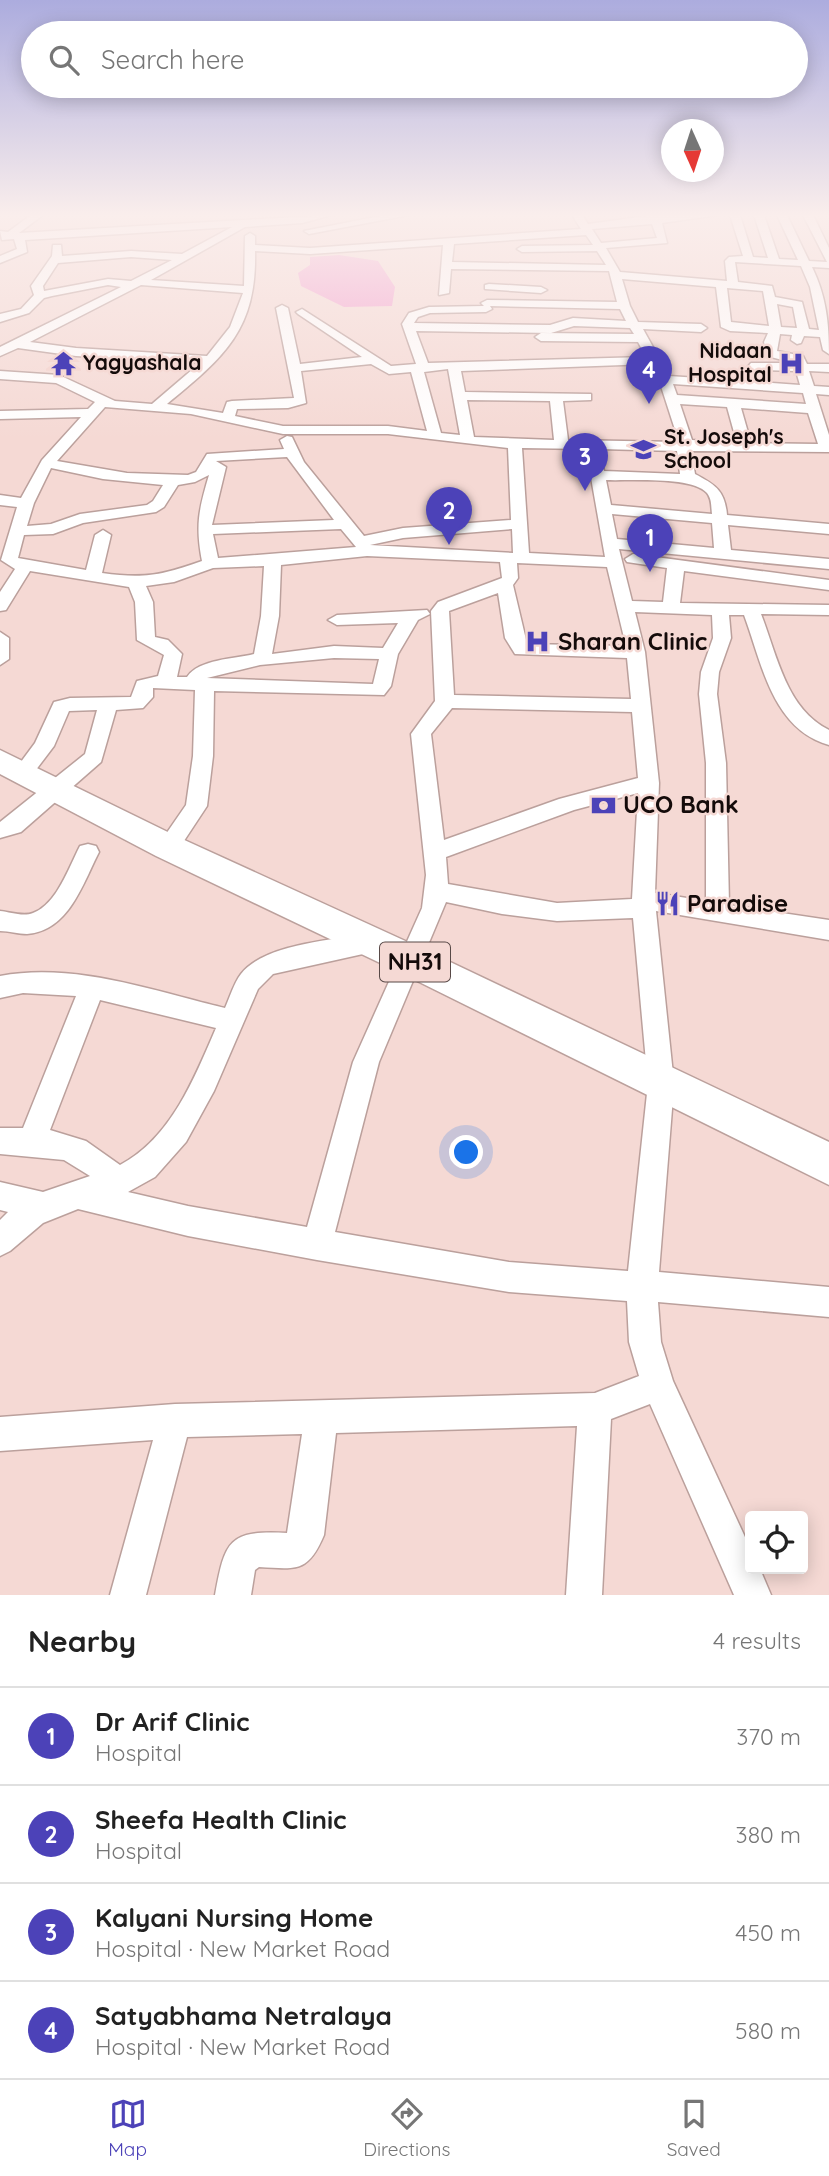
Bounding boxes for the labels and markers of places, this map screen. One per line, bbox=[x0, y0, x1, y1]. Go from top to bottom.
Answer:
place label: Nidaan Hospital bbox=[688, 337, 772, 387]
pin: 4 bbox=[626, 346, 672, 404]
temple icon: Yagyashala bbox=[49, 349, 77, 377]
place label: Yagyashala bbox=[83, 349, 201, 375]
hospital icon: Nidaan Hospital bbox=[778, 349, 806, 377]
place label: St. Joseph's School bbox=[664, 423, 784, 473]
pin: 3 bbox=[562, 433, 608, 491]
school or university icon: St. Joseph's School bbox=[630, 435, 658, 463]
pin: 2 bbox=[426, 487, 472, 545]
pin: 1 bbox=[627, 514, 673, 572]
place label: Sharan Clinic bbox=[558, 626, 707, 656]
hospital icon: Sharan Clinic bbox=[524, 628, 552, 656]
place label: UCO Bank bbox=[623, 789, 739, 819]
bank icon: UCO Bank bbox=[589, 791, 617, 819]
place label: Paradise bbox=[687, 888, 788, 918]
restaurant icon: Paradise bbox=[653, 890, 681, 918]

